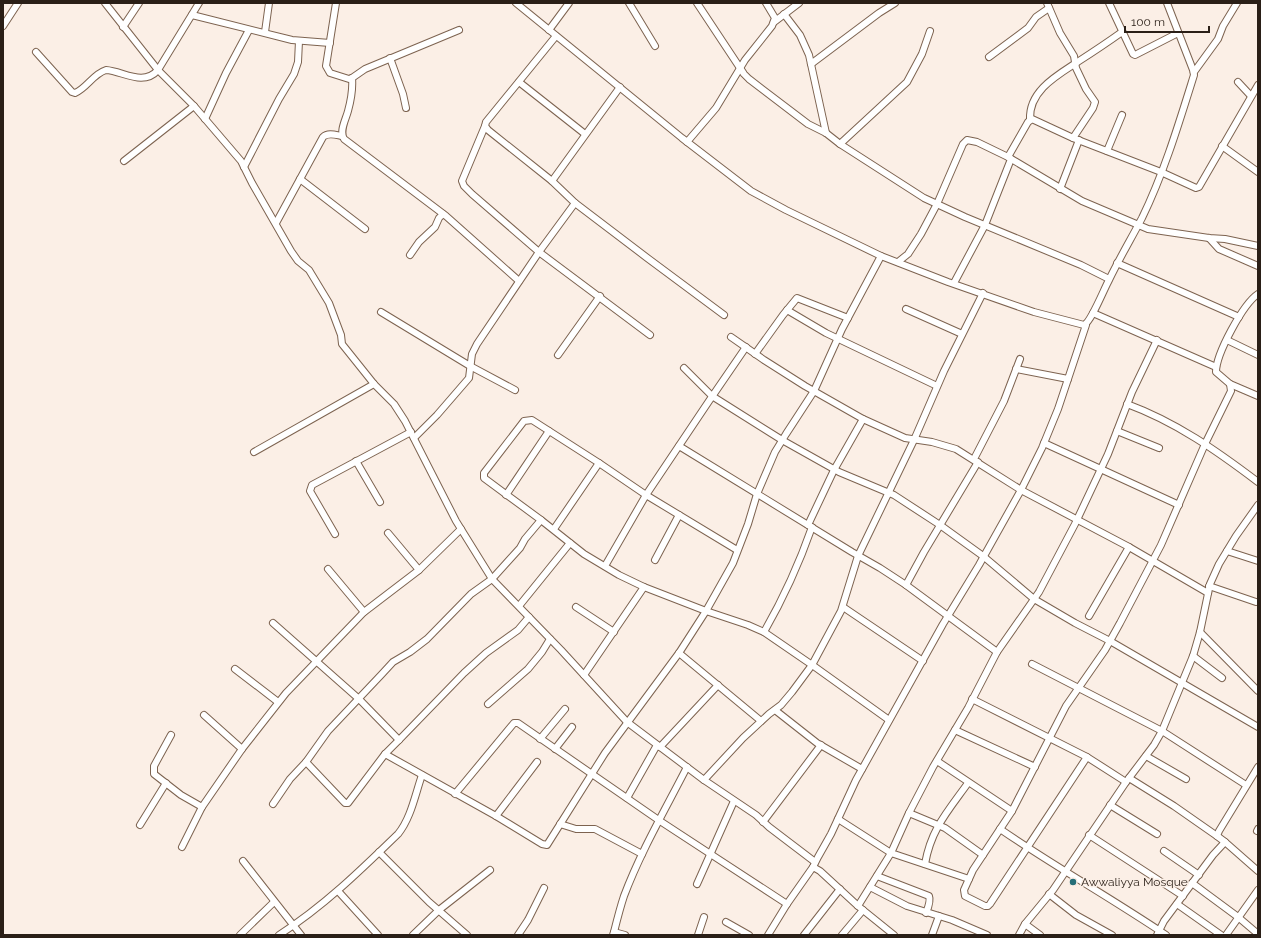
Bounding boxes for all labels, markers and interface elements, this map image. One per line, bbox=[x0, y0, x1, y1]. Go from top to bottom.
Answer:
scale bar bbox=[1125, 8, 1209, 34]
text: 100 m bbox=[1131, 15, 1165, 29]
place label: Awwaliyya Mosque bbox=[1081, 875, 1188, 889]
marker: Awwaliyya Mosque bbox=[1068, 877, 1078, 887]

